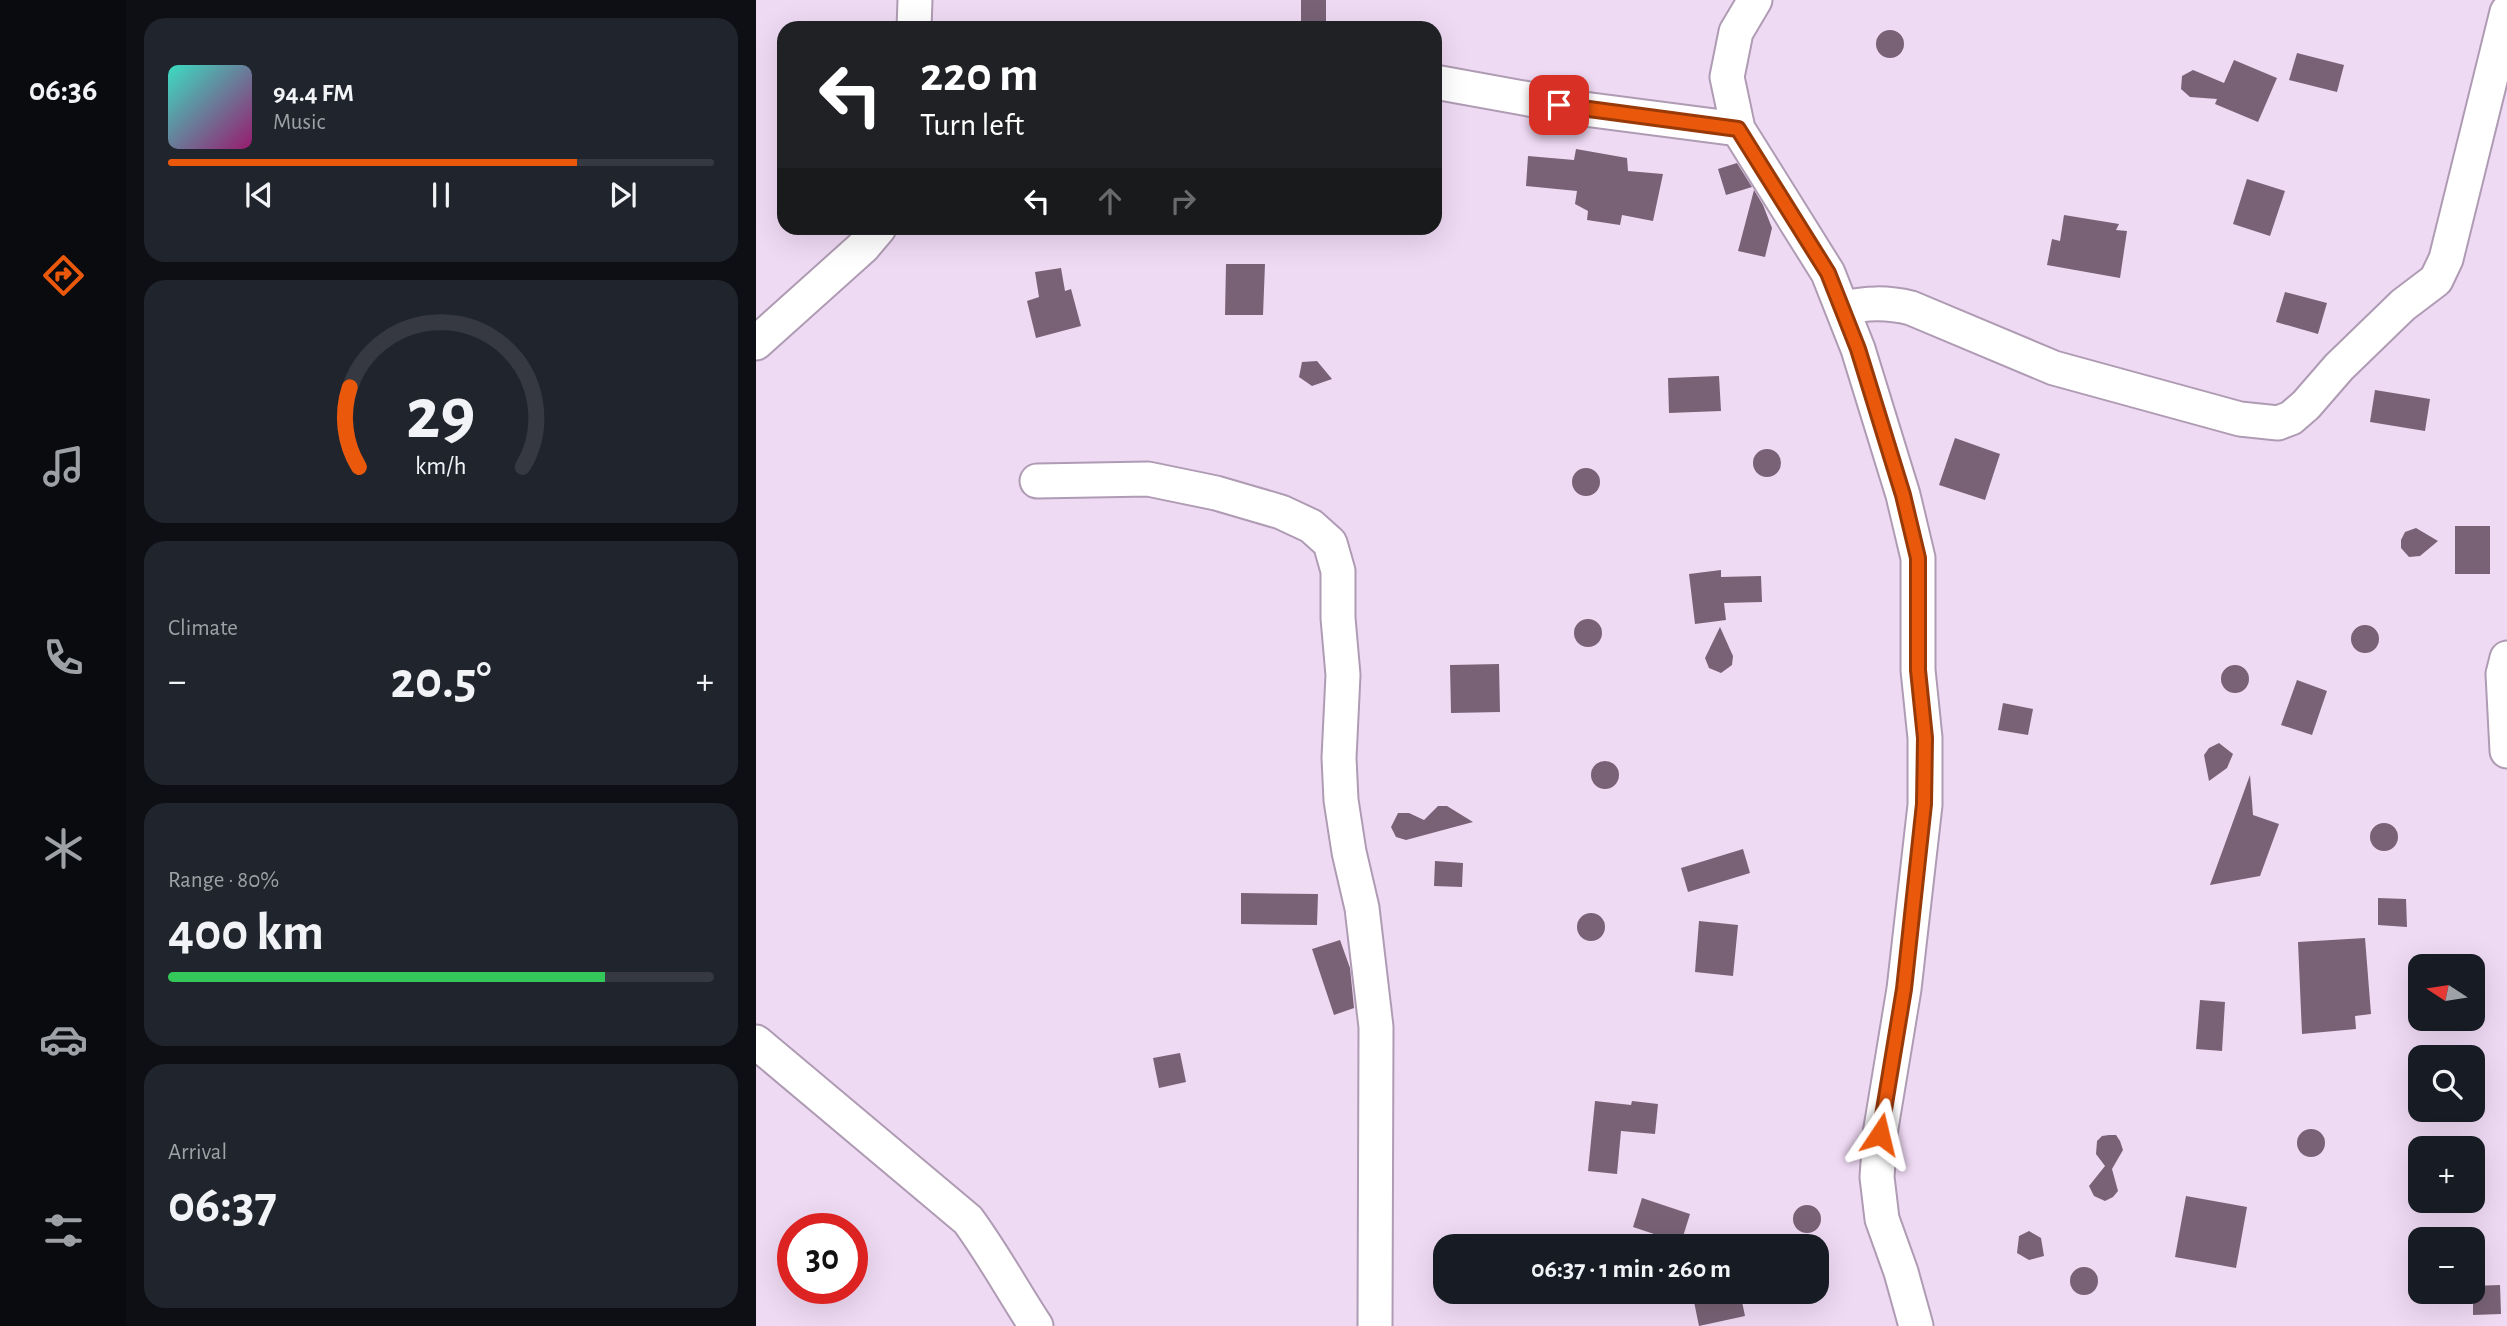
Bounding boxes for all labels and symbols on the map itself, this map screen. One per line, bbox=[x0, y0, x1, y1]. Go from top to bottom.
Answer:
pin bbox=[1529, 75, 1589, 135]
north arrow bbox=[2408, 954, 2485, 1031]
position arrow bbox=[1843, 1097, 1917, 1171]
speed limit sign: 30 bbox=[777, 1213, 868, 1304]

